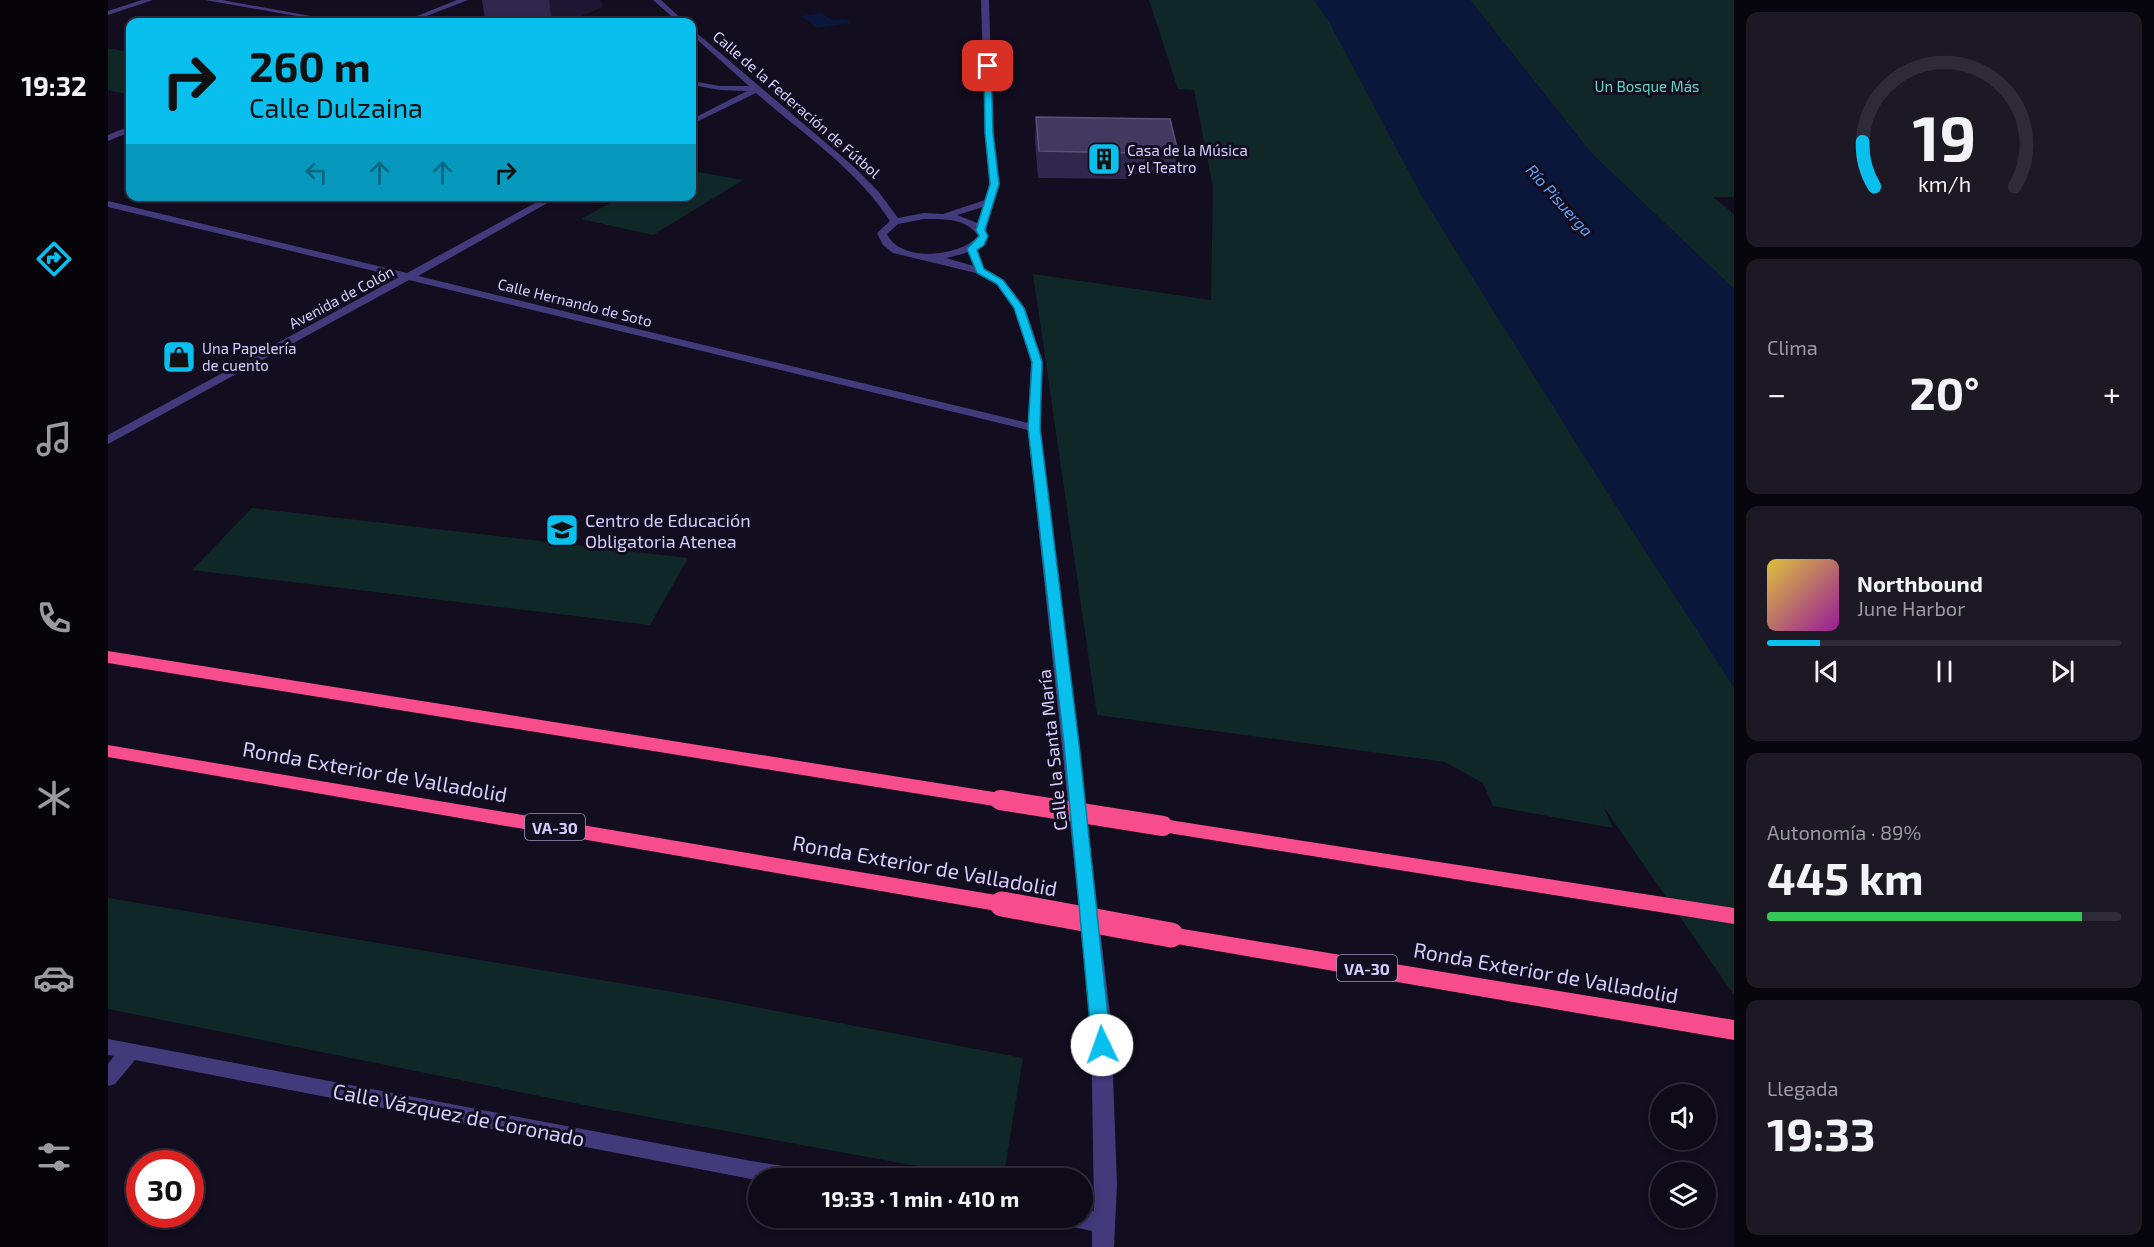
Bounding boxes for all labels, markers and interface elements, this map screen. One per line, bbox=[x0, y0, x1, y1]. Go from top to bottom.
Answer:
street label: Calle de la Federación de Fútbol bbox=[710, 27, 885, 182]
text: 260 m bbox=[249, 40, 371, 90]
pin bbox=[962, 40, 1013, 91]
icon: right bbox=[150, 42, 228, 120]
icon: arrive bbox=[971, 49, 1004, 82]
text: 19:32 bbox=[21, 69, 87, 101]
park label: Un Bosque Más bbox=[1594, 77, 1700, 95]
text: Calle Dulzaina bbox=[249, 91, 423, 123]
text: 19 bbox=[1912, 99, 1976, 174]
building icon: Casa de la Música y el Teatro bbox=[1086, 141, 1122, 177]
place label: Casa de la Música y el Teatro bbox=[1127, 141, 1248, 176]
icon: left bbox=[300, 156, 333, 189]
icon: ahead bbox=[363, 156, 396, 189]
icon: ahead bbox=[426, 156, 459, 189]
icon: right bbox=[489, 156, 522, 189]
water label: Río Pisuerga bbox=[1523, 160, 1597, 240]
text: km/h bbox=[1917, 171, 1971, 196]
icon: directions bbox=[33, 238, 75, 280]
street label: Avenida de Colón bbox=[285, 262, 397, 332]
street label: Calle Hernando de Soto bbox=[496, 274, 654, 330]
text: Clima bbox=[1767, 335, 1818, 359]
shop icon: Una Papelería de cuento bbox=[161, 339, 197, 375]
place label: Una Papelería de cuento bbox=[202, 339, 297, 374]
text: 20° bbox=[1910, 365, 1980, 419]
text: − bbox=[1767, 373, 1786, 413]
text: + bbox=[2103, 373, 2121, 413]
icon: music bbox=[33, 418, 75, 460]
place label: Centro de Educación Obligatoria Atenea bbox=[585, 509, 751, 552]
school or university icon: Centro de Educación Obligatoria Atenea bbox=[544, 512, 580, 548]
text: Northbound bbox=[1857, 570, 1983, 596]
text: June Harbor bbox=[1857, 596, 1965, 620]
icon: phone bbox=[33, 597, 75, 639]
icon: previous bbox=[1810, 655, 1843, 688]
icon: pause bbox=[1928, 655, 1961, 688]
icon: next bbox=[2046, 655, 2079, 688]
street label: Calle la Santa María bbox=[1033, 668, 1071, 832]
street label: Ronda Exterior de Valladolid bbox=[241, 735, 509, 807]
icon: climate bbox=[33, 777, 75, 819]
road number: VA-30 bbox=[525, 814, 585, 840]
text: Autonomía · 89% bbox=[1767, 820, 1921, 844]
street label: Ronda Exterior de Valladolid bbox=[791, 829, 1059, 901]
text: 445 km bbox=[1767, 850, 1924, 904]
street label: Ronda Exterior de Valladolid bbox=[1412, 936, 1680, 1008]
road number: VA-30 bbox=[1337, 955, 1397, 981]
icon: car bbox=[33, 957, 75, 999]
position arrow bbox=[1070, 1013, 1134, 1077]
text: Llegada bbox=[1767, 1076, 1838, 1100]
street label: Calle Vázquez de Coronado bbox=[331, 1077, 587, 1151]
map controls bbox=[1650, 1084, 1716, 1228]
button: sound bbox=[1650, 1084, 1716, 1150]
text: 19:33 bbox=[1767, 1106, 1876, 1160]
icon: filters bbox=[33, 1136, 75, 1178]
speed limit sign: 30 bbox=[126, 1150, 204, 1228]
button: layers bbox=[1650, 1162, 1716, 1228]
text: 19:33 · 1 min · 410 m bbox=[822, 1185, 1019, 1211]

